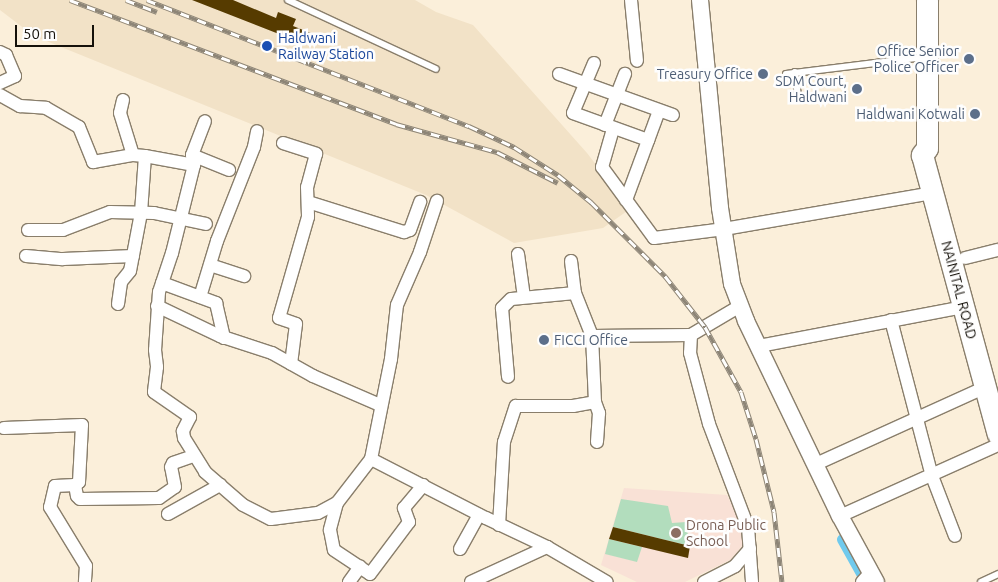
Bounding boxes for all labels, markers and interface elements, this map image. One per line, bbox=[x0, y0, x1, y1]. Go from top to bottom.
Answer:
scale bar bbox=[18, 15, 96, 47]
text: 50 m bbox=[23, 25, 56, 42]
place label: Haldwani Railway Station bbox=[278, 30, 374, 62]
marker: Haldwani Railway Station bbox=[260, 39, 274, 53]
place label: Office Senior Police Officer bbox=[874, 43, 959, 75]
marker: Office Senior Police Officer bbox=[963, 53, 975, 65]
place label: Treasury Office bbox=[657, 66, 753, 82]
marker: Treasury Office bbox=[757, 68, 769, 80]
place label: SDM Court, Haldwani bbox=[775, 73, 847, 105]
marker: SDM Court, Haldwani bbox=[851, 83, 863, 95]
place label: Haldwani Kotwali bbox=[856, 106, 965, 122]
marker: Haldwani Kotwali bbox=[969, 108, 981, 120]
street label: NAINITAL ROAD bbox=[938, 239, 980, 341]
place label: FICCI Office bbox=[554, 332, 628, 348]
marker: FICCI Office bbox=[538, 334, 550, 346]
place label: Drona Public School bbox=[686, 517, 766, 550]
marker: Drona Public School bbox=[670, 527, 682, 539]

